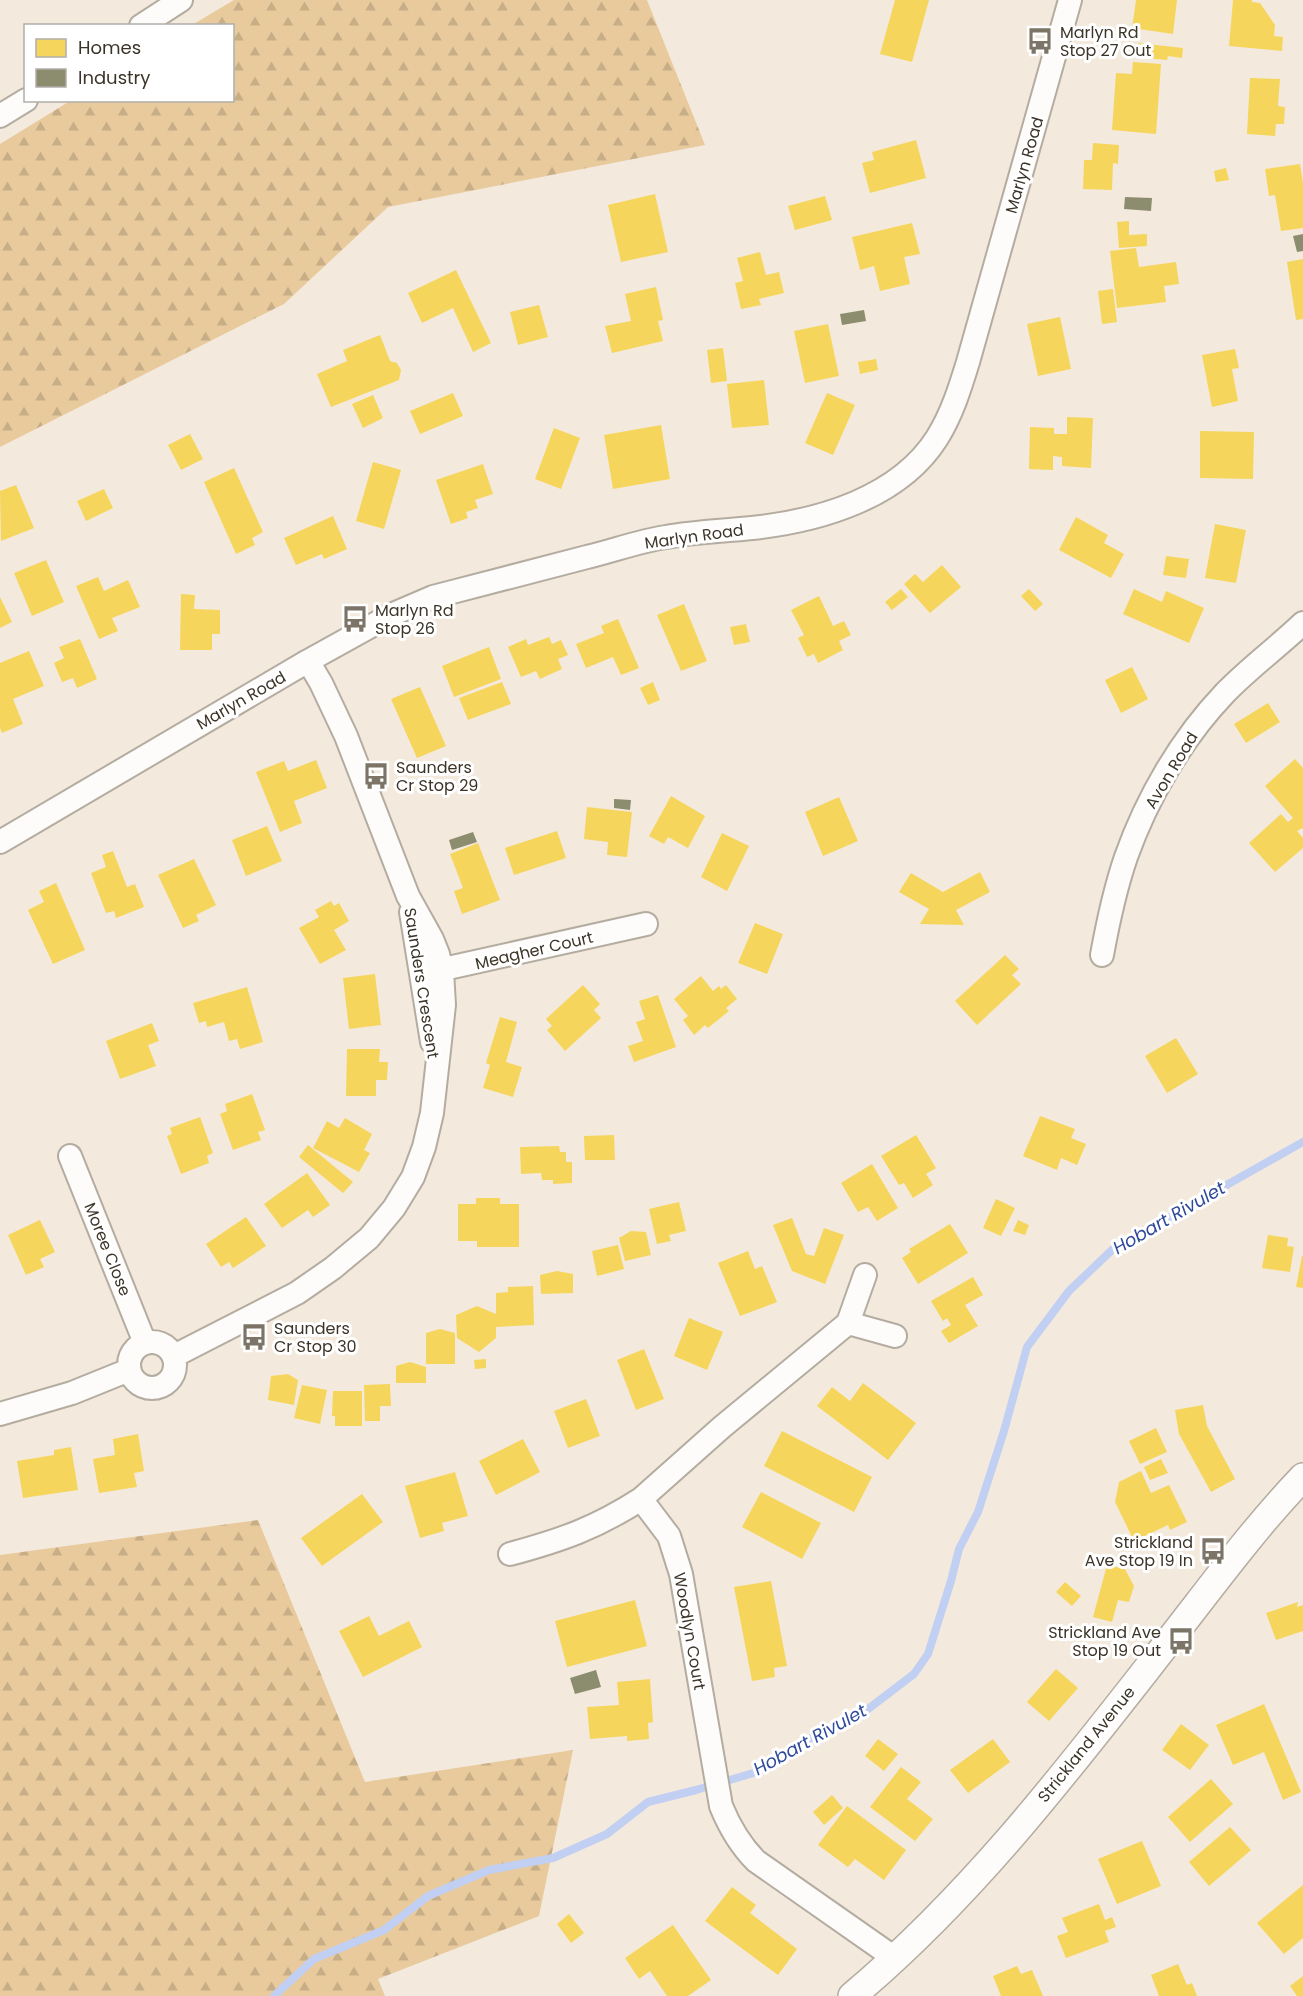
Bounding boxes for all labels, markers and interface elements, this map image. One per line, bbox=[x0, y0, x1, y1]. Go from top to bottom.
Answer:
place label: Marlyn Rd Stop 27 Out bbox=[1060, 21, 1152, 62]
legend bbox=[24, 24, 234, 102]
bus stop icon: Marlyn Rd Stop 27 Out bbox=[1025, 26, 1055, 56]
text: Homes bbox=[78, 35, 141, 60]
text: Industry bbox=[78, 65, 150, 90]
street label: Marlyn Road bbox=[1000, 114, 1049, 216]
street label: Marlyn Road bbox=[643, 518, 745, 555]
place label: Marlyn Rd Stop 26 bbox=[375, 599, 454, 640]
bus stop icon: Marlyn Rd Stop 26 bbox=[340, 604, 370, 634]
street label: Marlyn Road bbox=[192, 666, 290, 735]
street label: Avon Road bbox=[1139, 727, 1203, 813]
place label: Saunders Cr Stop 29 bbox=[396, 756, 478, 797]
bus stop icon: Saunders Cr Stop 29 bbox=[361, 761, 391, 791]
street label: Saunders Crescent bbox=[398, 906, 445, 1060]
street label: Meagher Court bbox=[473, 926, 596, 975]
water label: Hobart Rivulet bbox=[1108, 1175, 1230, 1260]
street label: Moree Close bbox=[78, 1199, 137, 1299]
place label: Saunders Cr Stop 30 bbox=[274, 1317, 357, 1358]
bus stop icon: Saunders Cr Stop 30 bbox=[239, 1322, 269, 1352]
place label: Strickland Ave Stop 19 In bbox=[1085, 1531, 1193, 1572]
bus stop icon: Strickland Ave Stop 19 In bbox=[1198, 1536, 1228, 1566]
street label: Woodlyn Court bbox=[668, 1570, 711, 1692]
place label: Strickland Ave Stop 19 Out bbox=[1048, 1621, 1161, 1662]
bus stop icon: Strickland Ave Stop 19 Out bbox=[1166, 1626, 1196, 1656]
street label: Strickland Avenue bbox=[1032, 1681, 1140, 1807]
water label: Hobart Rivulet bbox=[749, 1698, 871, 1781]

